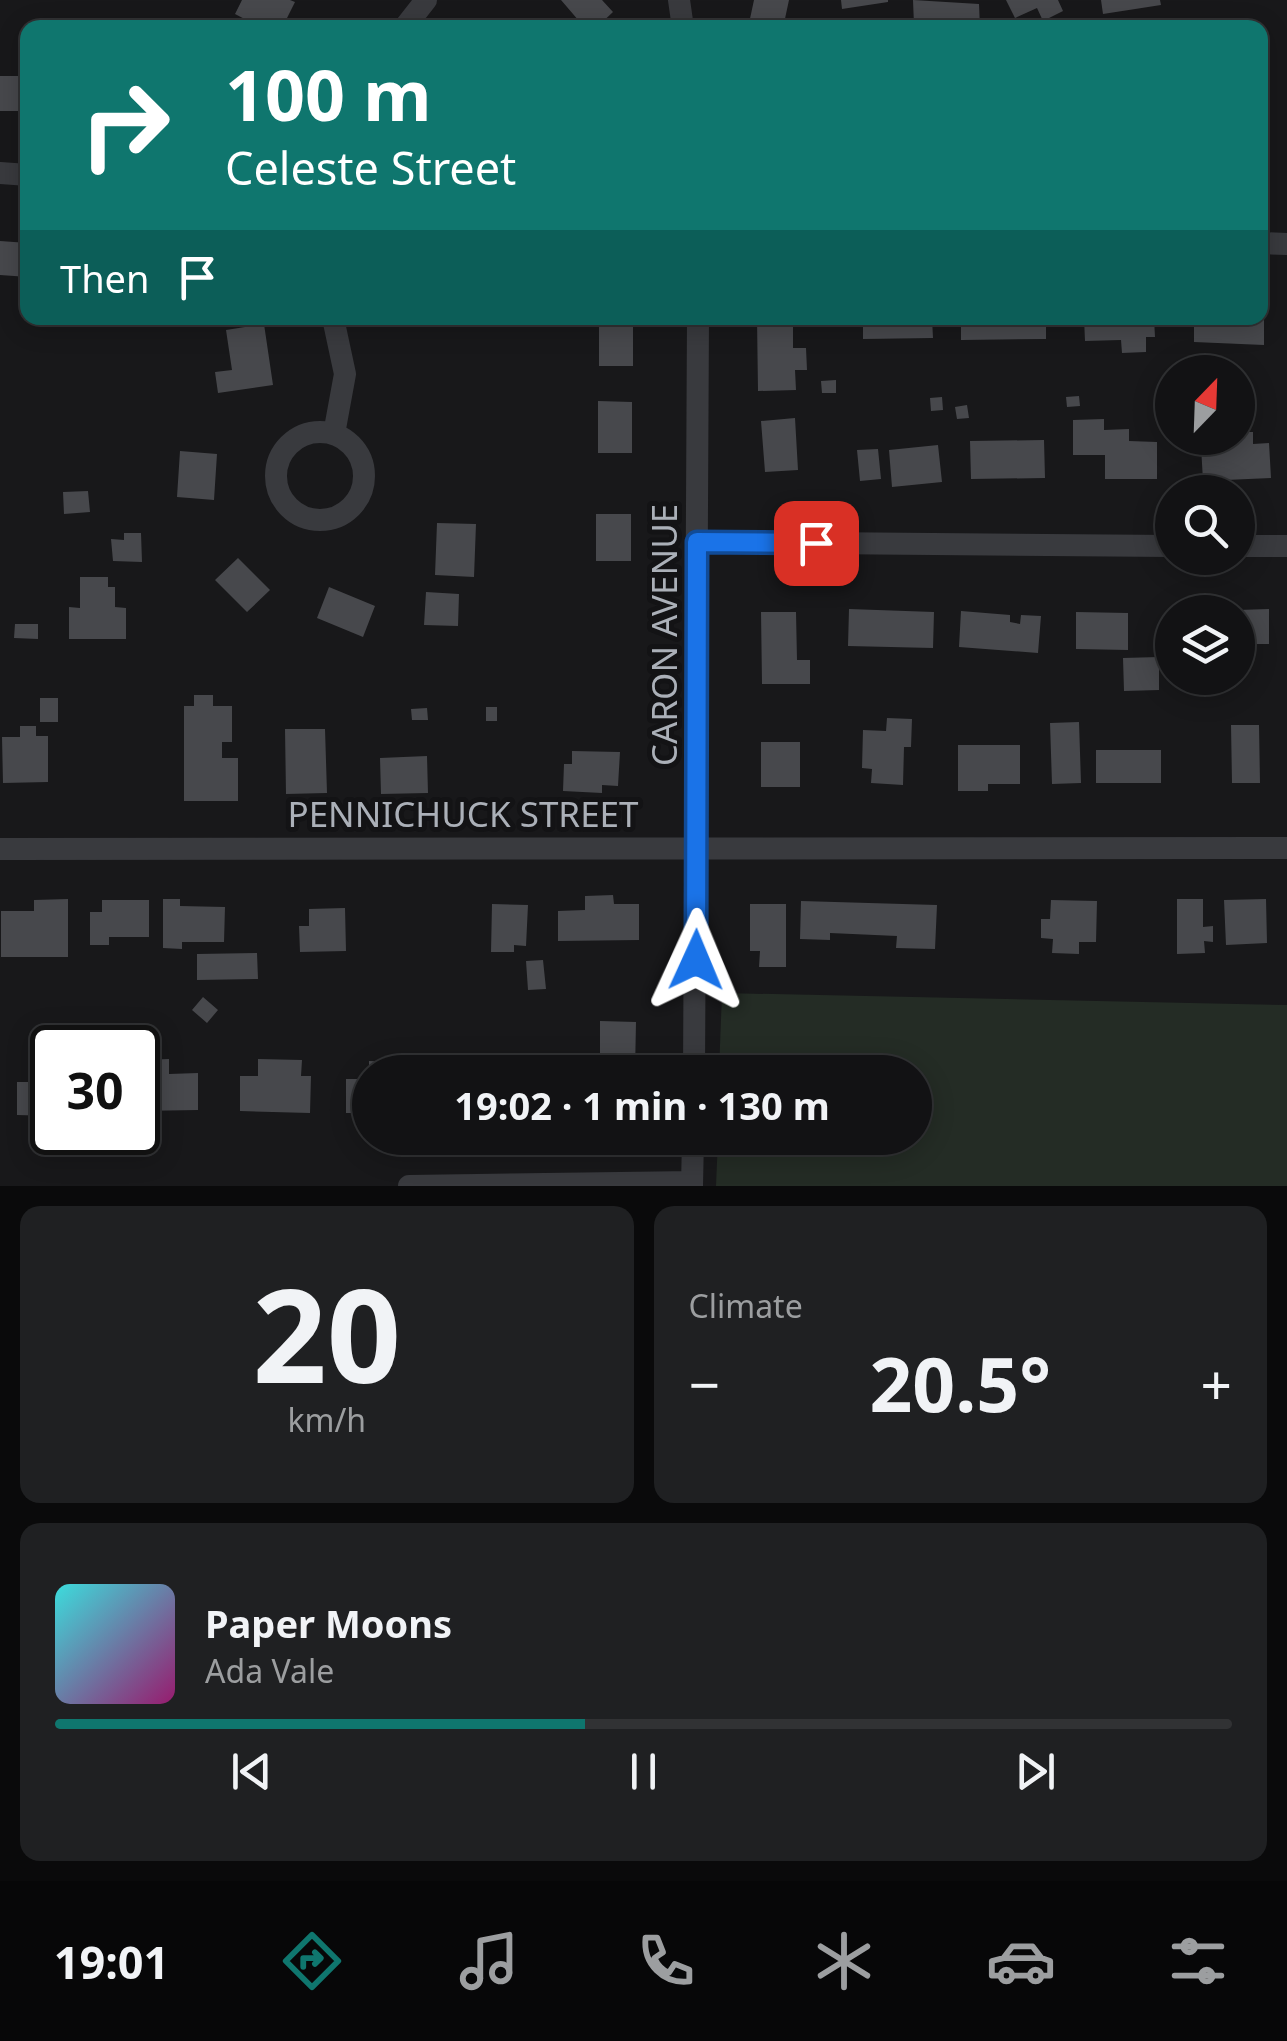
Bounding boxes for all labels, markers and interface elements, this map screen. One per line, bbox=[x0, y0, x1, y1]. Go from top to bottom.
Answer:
text: 100 m bbox=[225, 46, 432, 142]
icon: right bbox=[60, 60, 190, 190]
text: Celeste Street bbox=[225, 137, 516, 198]
icon: arrive bbox=[170, 250, 225, 305]
text: Then bbox=[60, 252, 150, 304]
north arrow bbox=[1155, 355, 1255, 455]
map controls bbox=[1155, 355, 1255, 695]
button: search bbox=[1155, 475, 1255, 575]
pin bbox=[774, 501, 859, 586]
street label: CARON AVENUE bbox=[640, 504, 687, 766]
icon: arrive bbox=[789, 516, 844, 571]
button: layers bbox=[1155, 595, 1255, 695]
street label: PENNICHUCK STREET bbox=[287, 790, 639, 837]
position arrow bbox=[644, 908, 748, 1012]
speed limit sign: 30 bbox=[30, 1025, 160, 1155]
text: 19:02 · 1 min · 130 m bbox=[454, 1079, 830, 1131]
text: 20 bbox=[252, 1244, 401, 1421]
text: Climate bbox=[689, 1284, 803, 1327]
text: 20.5° bbox=[869, 1332, 1051, 1434]
text: − bbox=[689, 1346, 720, 1421]
text: + bbox=[1201, 1346, 1232, 1421]
text: km/h bbox=[287, 1398, 366, 1441]
text: Paper Moons bbox=[205, 1597, 452, 1649]
text: Ada Vale bbox=[205, 1649, 334, 1692]
icon: previous bbox=[224, 1744, 279, 1799]
icon: pause bbox=[616, 1744, 671, 1799]
icon: next bbox=[1008, 1744, 1063, 1799]
icon: directions bbox=[277, 1926, 347, 1996]
icon: music bbox=[454, 1926, 524, 1996]
icon: phone bbox=[631, 1926, 701, 1996]
icon: climate bbox=[809, 1926, 879, 1996]
icon: car bbox=[986, 1926, 1056, 1996]
icon: filters bbox=[1163, 1926, 1233, 1996]
text: 19:01 bbox=[54, 1931, 169, 1992]

